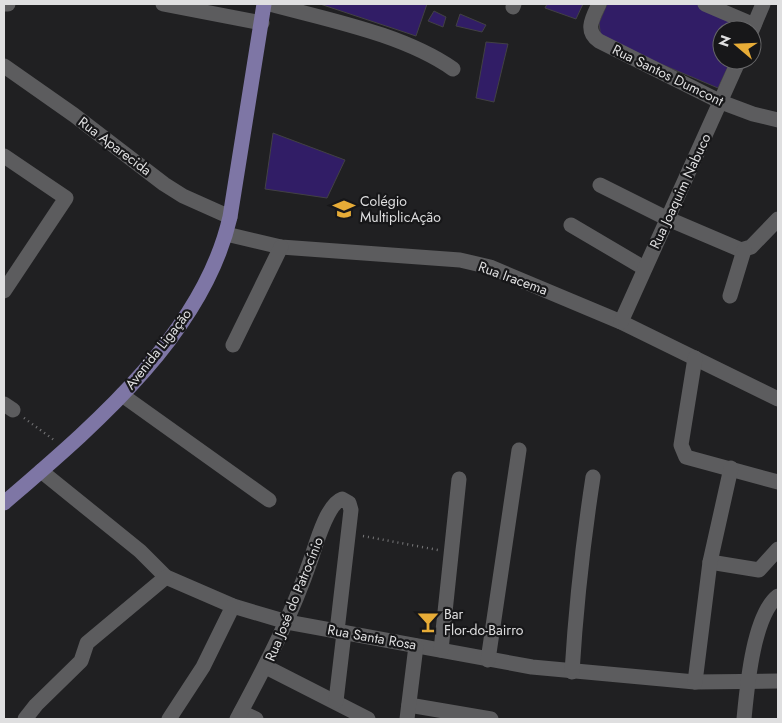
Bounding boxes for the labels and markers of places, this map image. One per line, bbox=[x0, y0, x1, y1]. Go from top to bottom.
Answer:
place label: Colégio MultiplicAção bbox=[360, 191, 441, 227]
school or university icon: Colégio MultiplicAção bbox=[331, 196, 357, 222]
place label: Bar Flor-do-Bairro bbox=[444, 604, 524, 640]
bar icon: Bar Flor-do-Bairro bbox=[415, 609, 441, 635]

